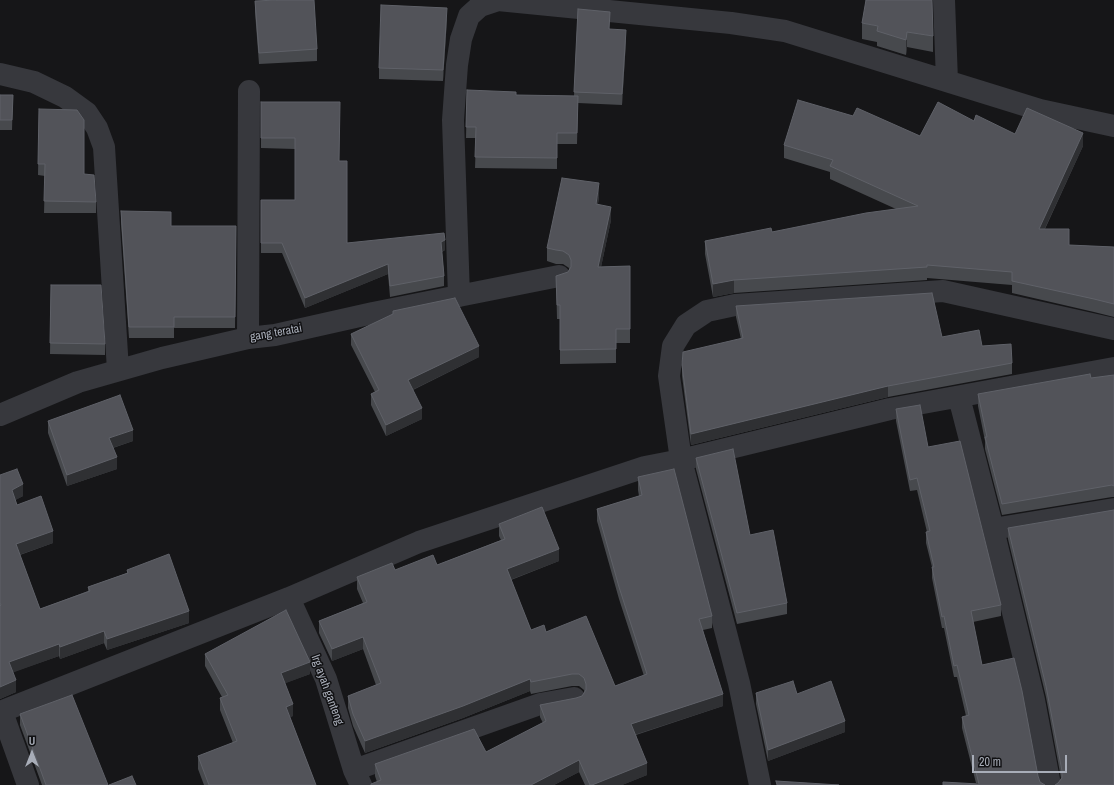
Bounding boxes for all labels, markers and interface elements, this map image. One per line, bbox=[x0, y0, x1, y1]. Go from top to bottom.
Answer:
street label: gang teratai bbox=[249, 321, 303, 345]
street label: lrg ayah ganteng bbox=[308, 653, 346, 727]
north arrow bbox=[12, 733, 52, 773]
text: U bbox=[29, 734, 35, 748]
scale bar bbox=[974, 747, 1069, 773]
text: 20 m bbox=[979, 754, 1001, 770]

